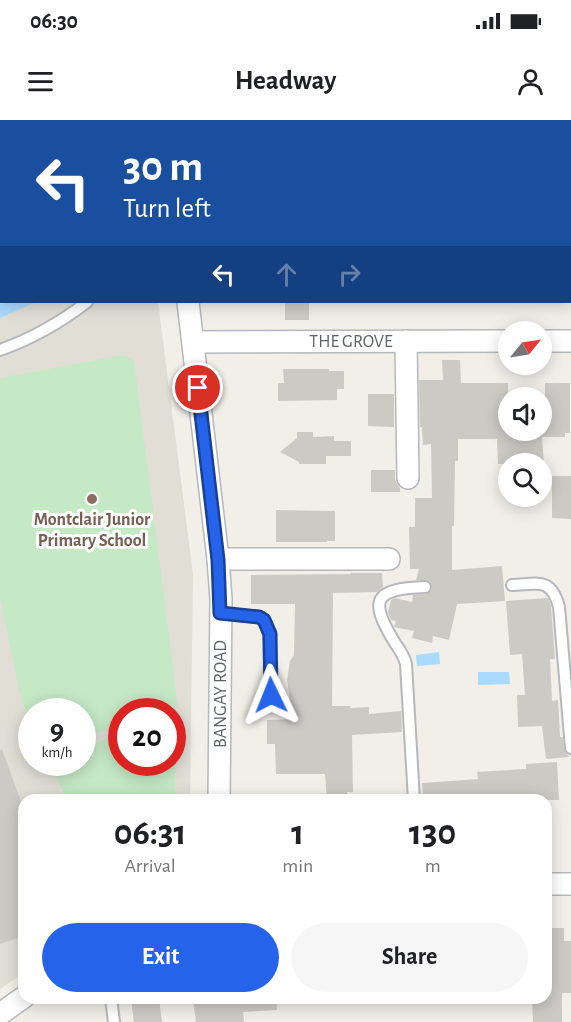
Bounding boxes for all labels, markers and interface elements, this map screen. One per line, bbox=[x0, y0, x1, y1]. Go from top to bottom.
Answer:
text: 06:30 bbox=[30, 10, 78, 32]
icon: menu bbox=[24, 65, 57, 98]
icon: person bbox=[514, 65, 547, 98]
text: Headway bbox=[235, 67, 336, 94]
icon: left bbox=[24, 144, 102, 222]
text: 30 m bbox=[123, 146, 203, 188]
text: Turn left bbox=[123, 195, 211, 222]
icon: left bbox=[207, 258, 240, 291]
icon: ahead bbox=[270, 258, 303, 291]
icon: right bbox=[333, 258, 366, 291]
north arrow bbox=[498, 321, 552, 375]
map controls bbox=[498, 321, 552, 507]
street label: THE GROVE bbox=[309, 333, 393, 351]
pin bbox=[172, 362, 223, 413]
icon: arrive bbox=[181, 371, 214, 404]
button: sound bbox=[498, 387, 552, 441]
button: search bbox=[498, 453, 552, 507]
marker: Montclair Junior Primary School bbox=[85, 492, 99, 506]
place label: Montclair Junior Primary School bbox=[34, 511, 151, 550]
street label: BANGAY ROAD bbox=[212, 640, 230, 748]
position arrow bbox=[239, 663, 303, 727]
speed limit sign: 20 bbox=[108, 698, 186, 776]
text: 9 bbox=[50, 715, 64, 745]
text: km/h bbox=[42, 745, 72, 760]
text: 06:31 bbox=[114, 815, 187, 851]
text: 1 bbox=[291, 815, 304, 851]
text: 130 bbox=[409, 815, 456, 851]
text: Arrival bbox=[124, 856, 176, 876]
text: min bbox=[282, 856, 313, 876]
text: m bbox=[425, 856, 441, 876]
button: Exit bbox=[42, 923, 279, 992]
button: Share bbox=[291, 923, 528, 992]

